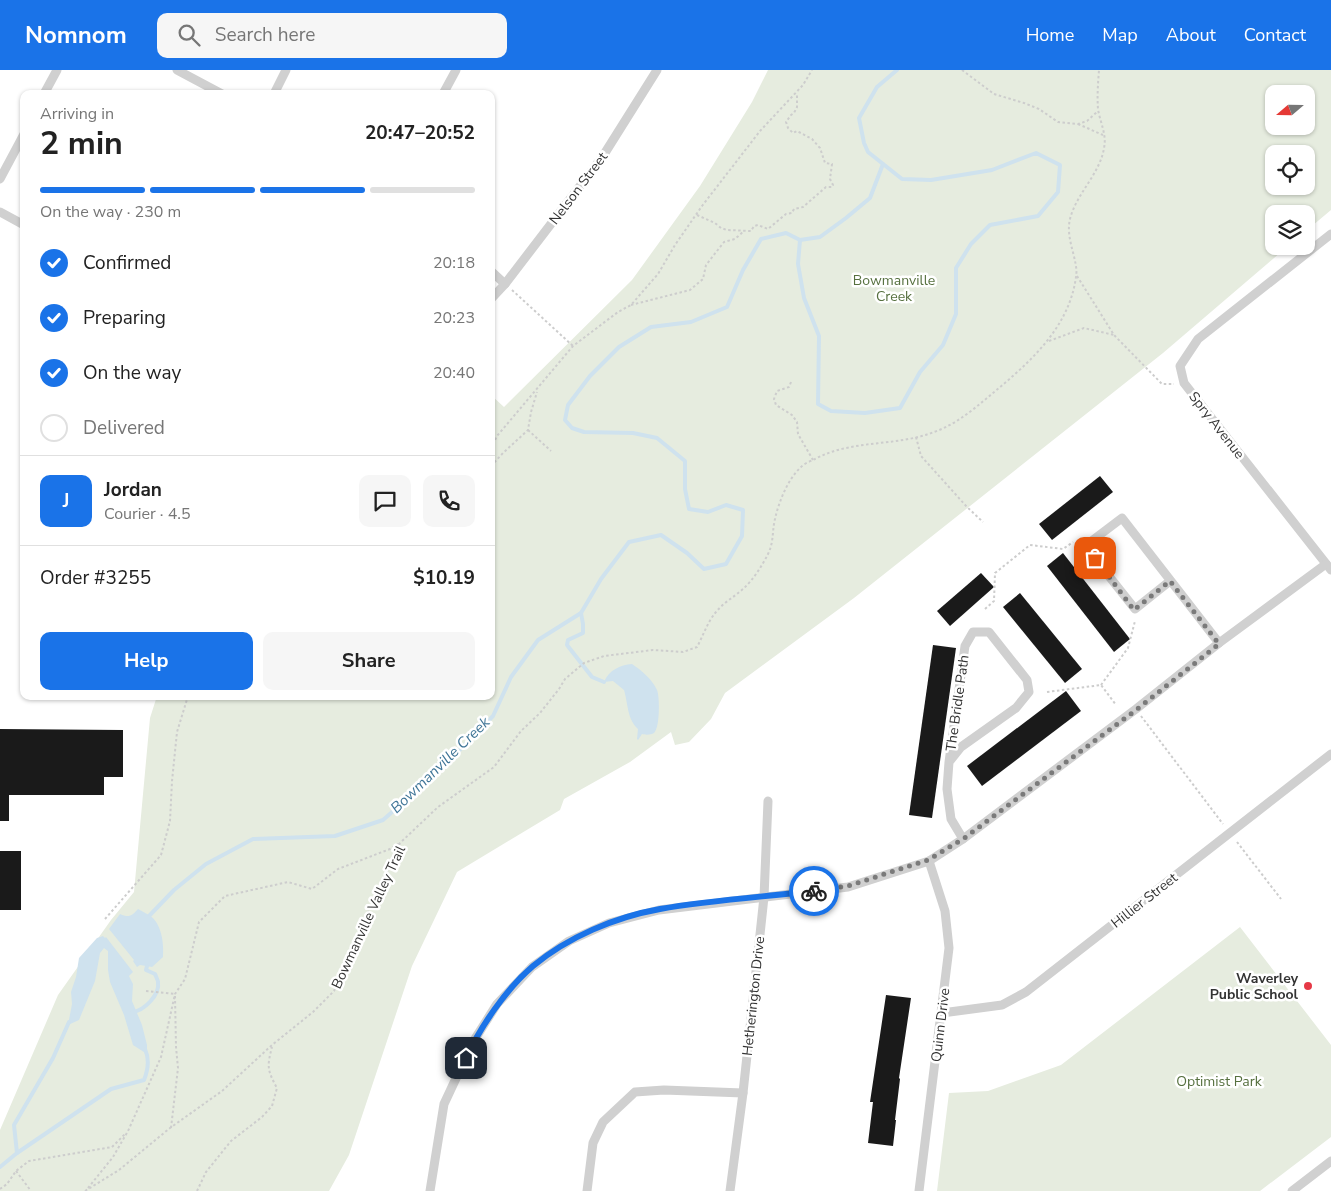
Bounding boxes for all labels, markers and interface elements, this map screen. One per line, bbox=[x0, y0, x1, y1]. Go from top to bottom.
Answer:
search box bbox=[157, 13, 507, 58]
text: Nomnom bbox=[25, 19, 127, 51]
icon: search bbox=[175, 21, 203, 49]
text: Search here bbox=[215, 22, 315, 48]
text: Home bbox=[1026, 23, 1074, 47]
text: Map bbox=[1102, 23, 1138, 47]
text: About bbox=[1166, 23, 1216, 47]
text: Contact bbox=[1244, 23, 1306, 47]
north arrow bbox=[1265, 85, 1315, 135]
map controls bbox=[1265, 85, 1315, 255]
text: Arriving in bbox=[40, 103, 114, 125]
text: 20:47–20:52 bbox=[365, 120, 475, 146]
text: 2 min bbox=[40, 122, 123, 165]
button: locate bbox=[1265, 145, 1315, 195]
street label: Nelson Street bbox=[545, 148, 612, 228]
text: On the way · 230 m bbox=[40, 201, 181, 223]
button: layers bbox=[1265, 205, 1315, 255]
icon: check bbox=[40, 249, 68, 277]
text: Confirmed bbox=[83, 250, 171, 276]
text: 20:18 bbox=[433, 252, 475, 274]
park label: Bowmanville Creek bbox=[853, 271, 935, 306]
icon: check bbox=[40, 304, 68, 332]
text: Preparing bbox=[83, 305, 166, 331]
text: 20:23 bbox=[433, 307, 475, 329]
icon: check bbox=[40, 359, 68, 387]
text: On the way bbox=[83, 360, 181, 386]
text: 20:40 bbox=[433, 362, 475, 384]
street label: Spry Avenue bbox=[1184, 388, 1249, 463]
text: Delivered bbox=[83, 415, 165, 441]
button: chat bbox=[359, 475, 411, 527]
button: phone bbox=[423, 475, 475, 527]
text: Jordan bbox=[104, 477, 162, 503]
text: J bbox=[63, 488, 69, 514]
text: Courier · 4.5 bbox=[104, 503, 190, 525]
pin bbox=[1074, 537, 1116, 579]
icon: bag bbox=[1081, 544, 1109, 572]
text: Order #3255 bbox=[40, 565, 151, 591]
text: $10.19 bbox=[413, 565, 475, 591]
button: Help bbox=[40, 632, 253, 690]
button: Share bbox=[263, 632, 475, 690]
street label: The Bridle Path bbox=[941, 654, 974, 753]
water label: Bowmanville Creek bbox=[386, 712, 494, 818]
street label: Bowmanville Valley Trail bbox=[327, 842, 410, 992]
courier bbox=[789, 866, 839, 916]
street label: Hillier Street bbox=[1107, 868, 1182, 932]
icon: bike bbox=[800, 877, 828, 905]
street label: Hetherington Drive bbox=[738, 935, 769, 1057]
place label: Waverley Public School bbox=[1210, 969, 1299, 1004]
marker: Waverley Public School bbox=[1302, 980, 1314, 992]
street label: Quinn Drive bbox=[927, 987, 954, 1063]
pin bbox=[445, 1037, 487, 1079]
icon: home bbox=[452, 1044, 480, 1072]
park label: Optimist Park bbox=[1176, 1072, 1263, 1091]

